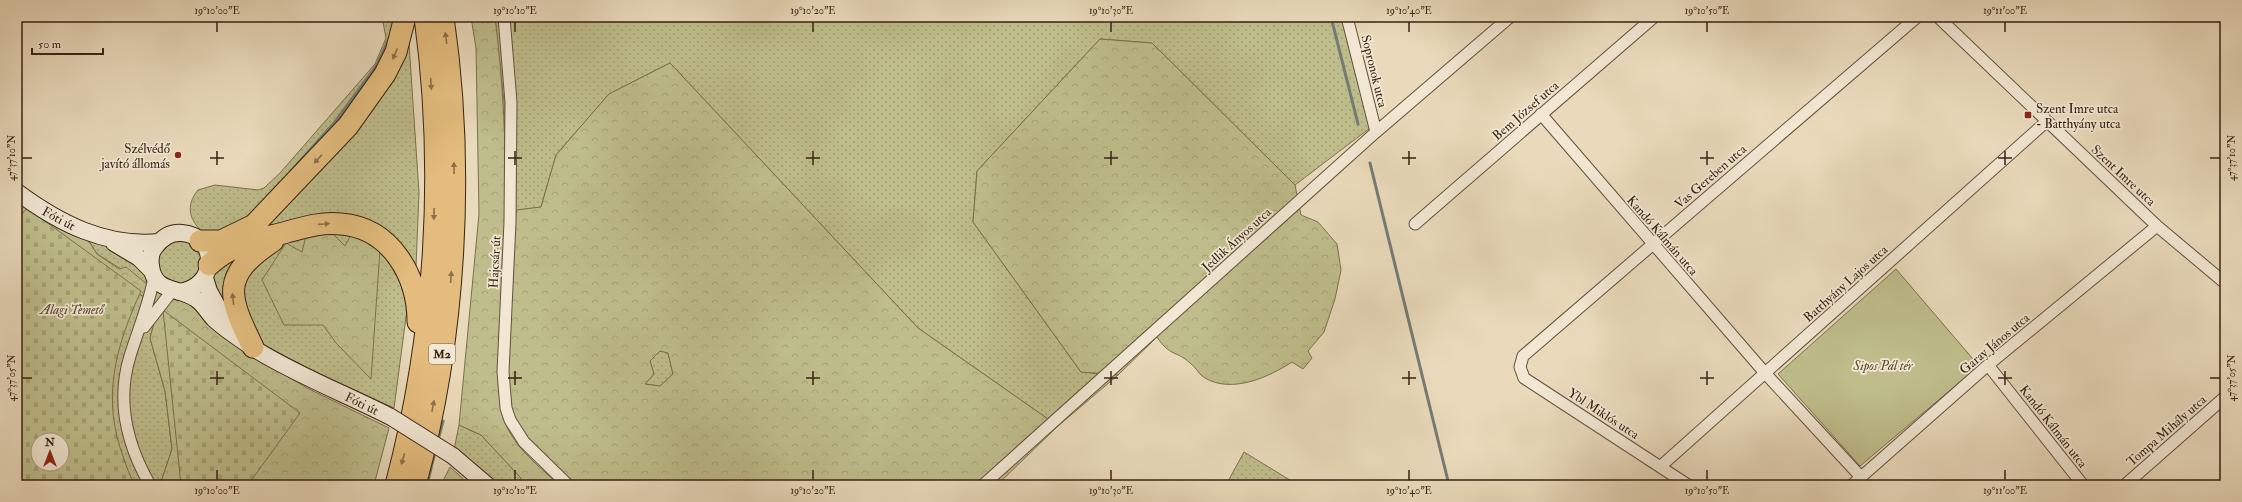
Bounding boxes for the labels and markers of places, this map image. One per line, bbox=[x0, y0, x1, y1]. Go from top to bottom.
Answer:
place label: Szent Imre utca - Batthyány utca bbox=[2036, 101, 2121, 133]
marker: Szent Imre utca - Batthyány utca bbox=[2023, 110, 2033, 120]
place label: Szélvédő javító állomás bbox=[99, 141, 171, 172]
marker: Szélvédő javító állomás bbox=[173, 150, 183, 160]

